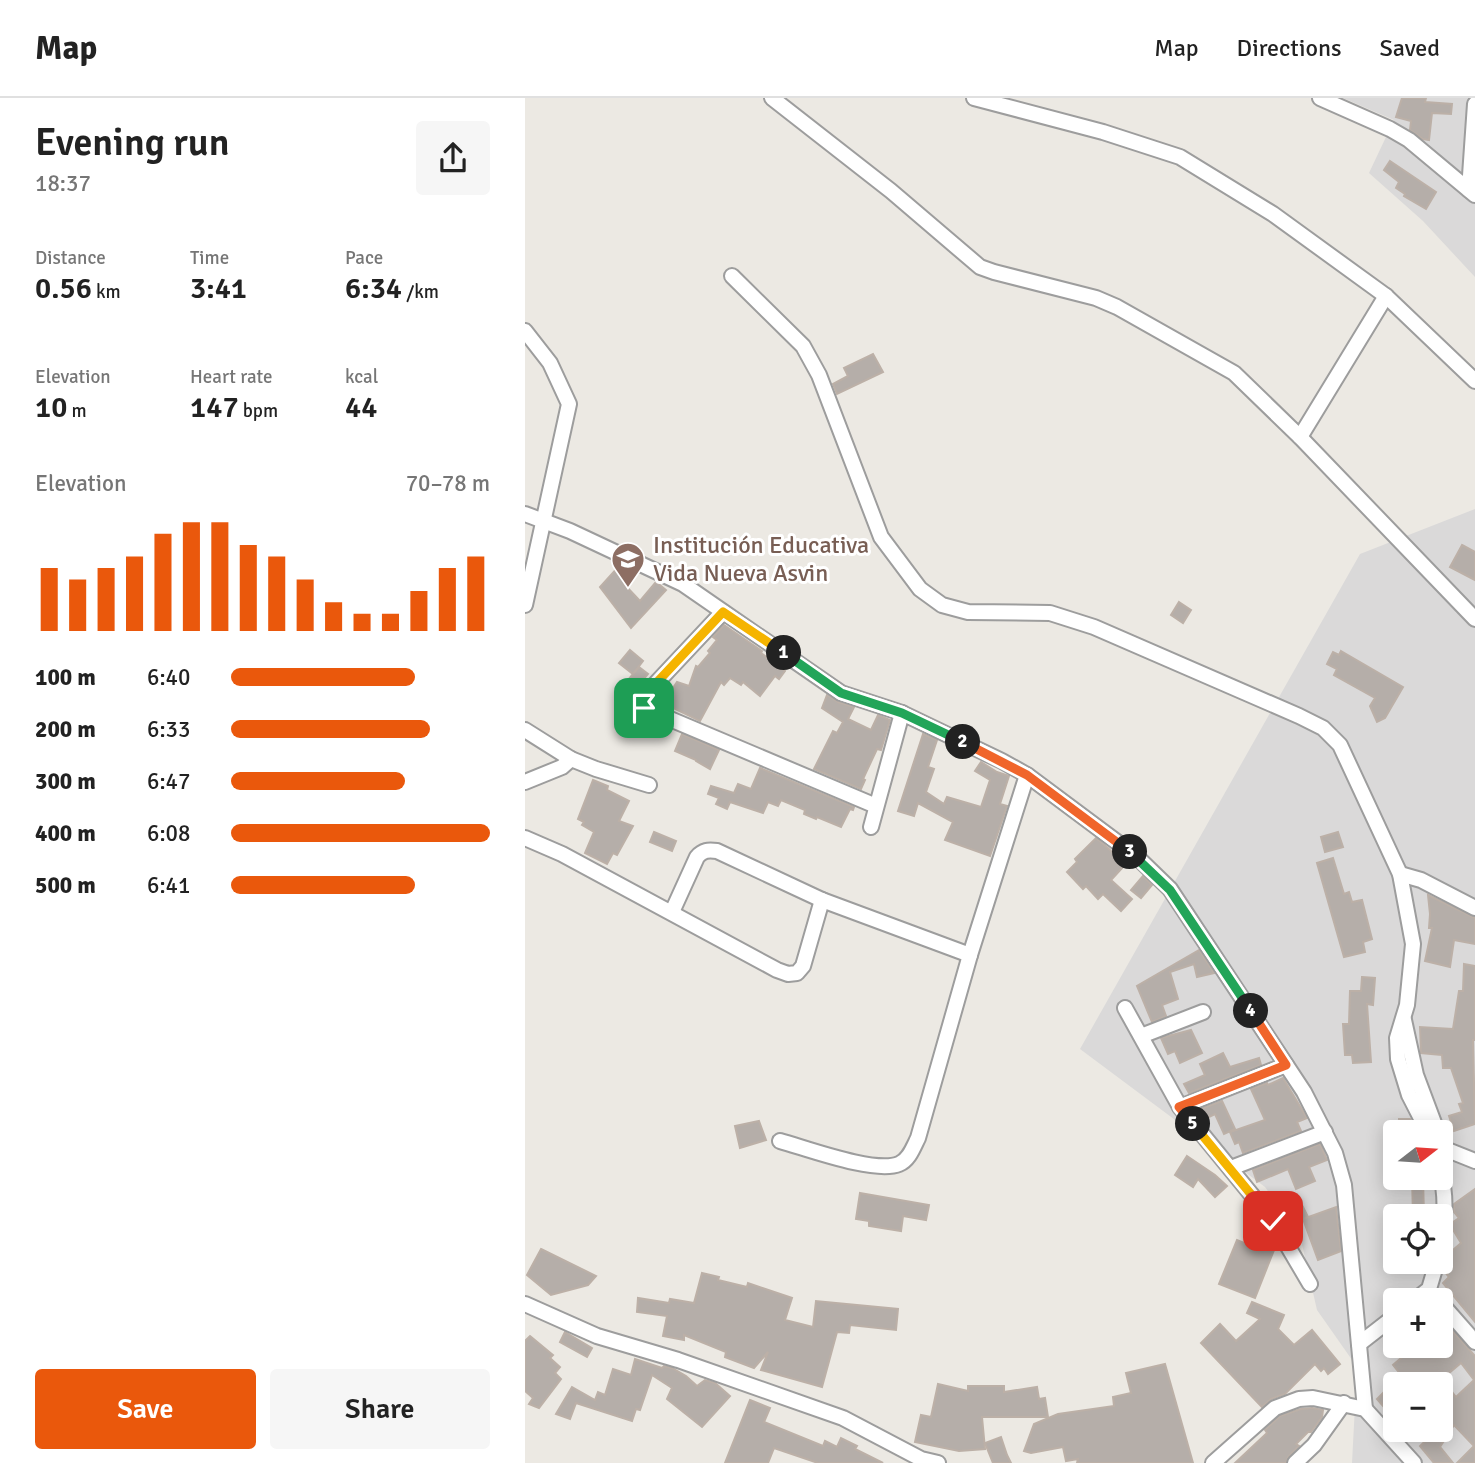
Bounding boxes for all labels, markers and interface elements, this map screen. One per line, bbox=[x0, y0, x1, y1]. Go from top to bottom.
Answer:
text: Map bbox=[35, 28, 97, 69]
text: Map bbox=[1154, 33, 1199, 63]
text: Directions bbox=[1237, 33, 1342, 63]
text: Saved bbox=[1380, 33, 1440, 63]
text: Evening run bbox=[35, 119, 229, 166]
button: share bbox=[416, 121, 490, 195]
text: 18:37 bbox=[35, 169, 91, 198]
text: Distance bbox=[35, 246, 106, 270]
text: Time bbox=[190, 246, 229, 270]
text: Pace bbox=[345, 246, 383, 270]
text: 0.56 bbox=[35, 270, 92, 307]
text: 3:41 bbox=[190, 270, 247, 307]
text: 6:34 bbox=[345, 270, 402, 307]
text: km bbox=[92, 280, 121, 304]
text: /km bbox=[402, 280, 439, 304]
text: Elevation bbox=[35, 365, 111, 389]
text: Heart rate bbox=[190, 365, 272, 389]
text: kcal bbox=[345, 365, 378, 389]
text: 10 bbox=[35, 389, 67, 426]
text: 147 bbox=[190, 389, 239, 426]
text: 44 bbox=[345, 389, 377, 426]
text: m bbox=[67, 399, 87, 423]
text: bpm bbox=[239, 399, 278, 423]
text: Elevation bbox=[35, 469, 127, 498]
text: 70–78 m bbox=[406, 469, 490, 498]
place label: Institución Educativa Vida Nueva Asvin bbox=[653, 530, 869, 588]
school or university icon: Institución Educativa Vida Nueva Asvin bbox=[609, 540, 647, 589]
pin: 1 bbox=[767, 636, 801, 670]
text: 1 bbox=[778, 640, 789, 664]
text: 100 m bbox=[35, 663, 96, 692]
text: 6:40 bbox=[147, 663, 190, 692]
pin bbox=[614, 678, 674, 738]
icon: arrive bbox=[625, 689, 663, 727]
text: 200 m bbox=[35, 715, 96, 744]
text: 6:33 bbox=[147, 715, 190, 744]
pin: 2 bbox=[945, 724, 981, 760]
text: 2 bbox=[957, 729, 968, 753]
text: 300 m bbox=[35, 767, 96, 796]
text: 6:47 bbox=[147, 767, 190, 796]
text: 400 m bbox=[35, 819, 96, 848]
text: 6:08 bbox=[147, 819, 190, 848]
pin: 3 bbox=[1113, 834, 1147, 870]
text: 3 bbox=[1124, 839, 1135, 863]
text: 500 m bbox=[35, 871, 96, 900]
text: 6:41 bbox=[147, 871, 190, 900]
pin: 4 bbox=[1233, 993, 1269, 1028]
text: 4 bbox=[1245, 998, 1256, 1022]
pin: 5 bbox=[1175, 1107, 1211, 1142]
text: 5 bbox=[1187, 1111, 1198, 1135]
north arrow bbox=[1383, 1120, 1453, 1190]
map controls bbox=[1383, 1120, 1453, 1442]
pin bbox=[1243, 1191, 1303, 1251]
icon: check bbox=[1254, 1202, 1292, 1240]
button: locate bbox=[1383, 1204, 1453, 1274]
button: + bbox=[1383, 1288, 1453, 1358]
button: Save bbox=[35, 1369, 256, 1449]
button: Share bbox=[270, 1369, 490, 1449]
button: − bbox=[1383, 1372, 1453, 1442]

